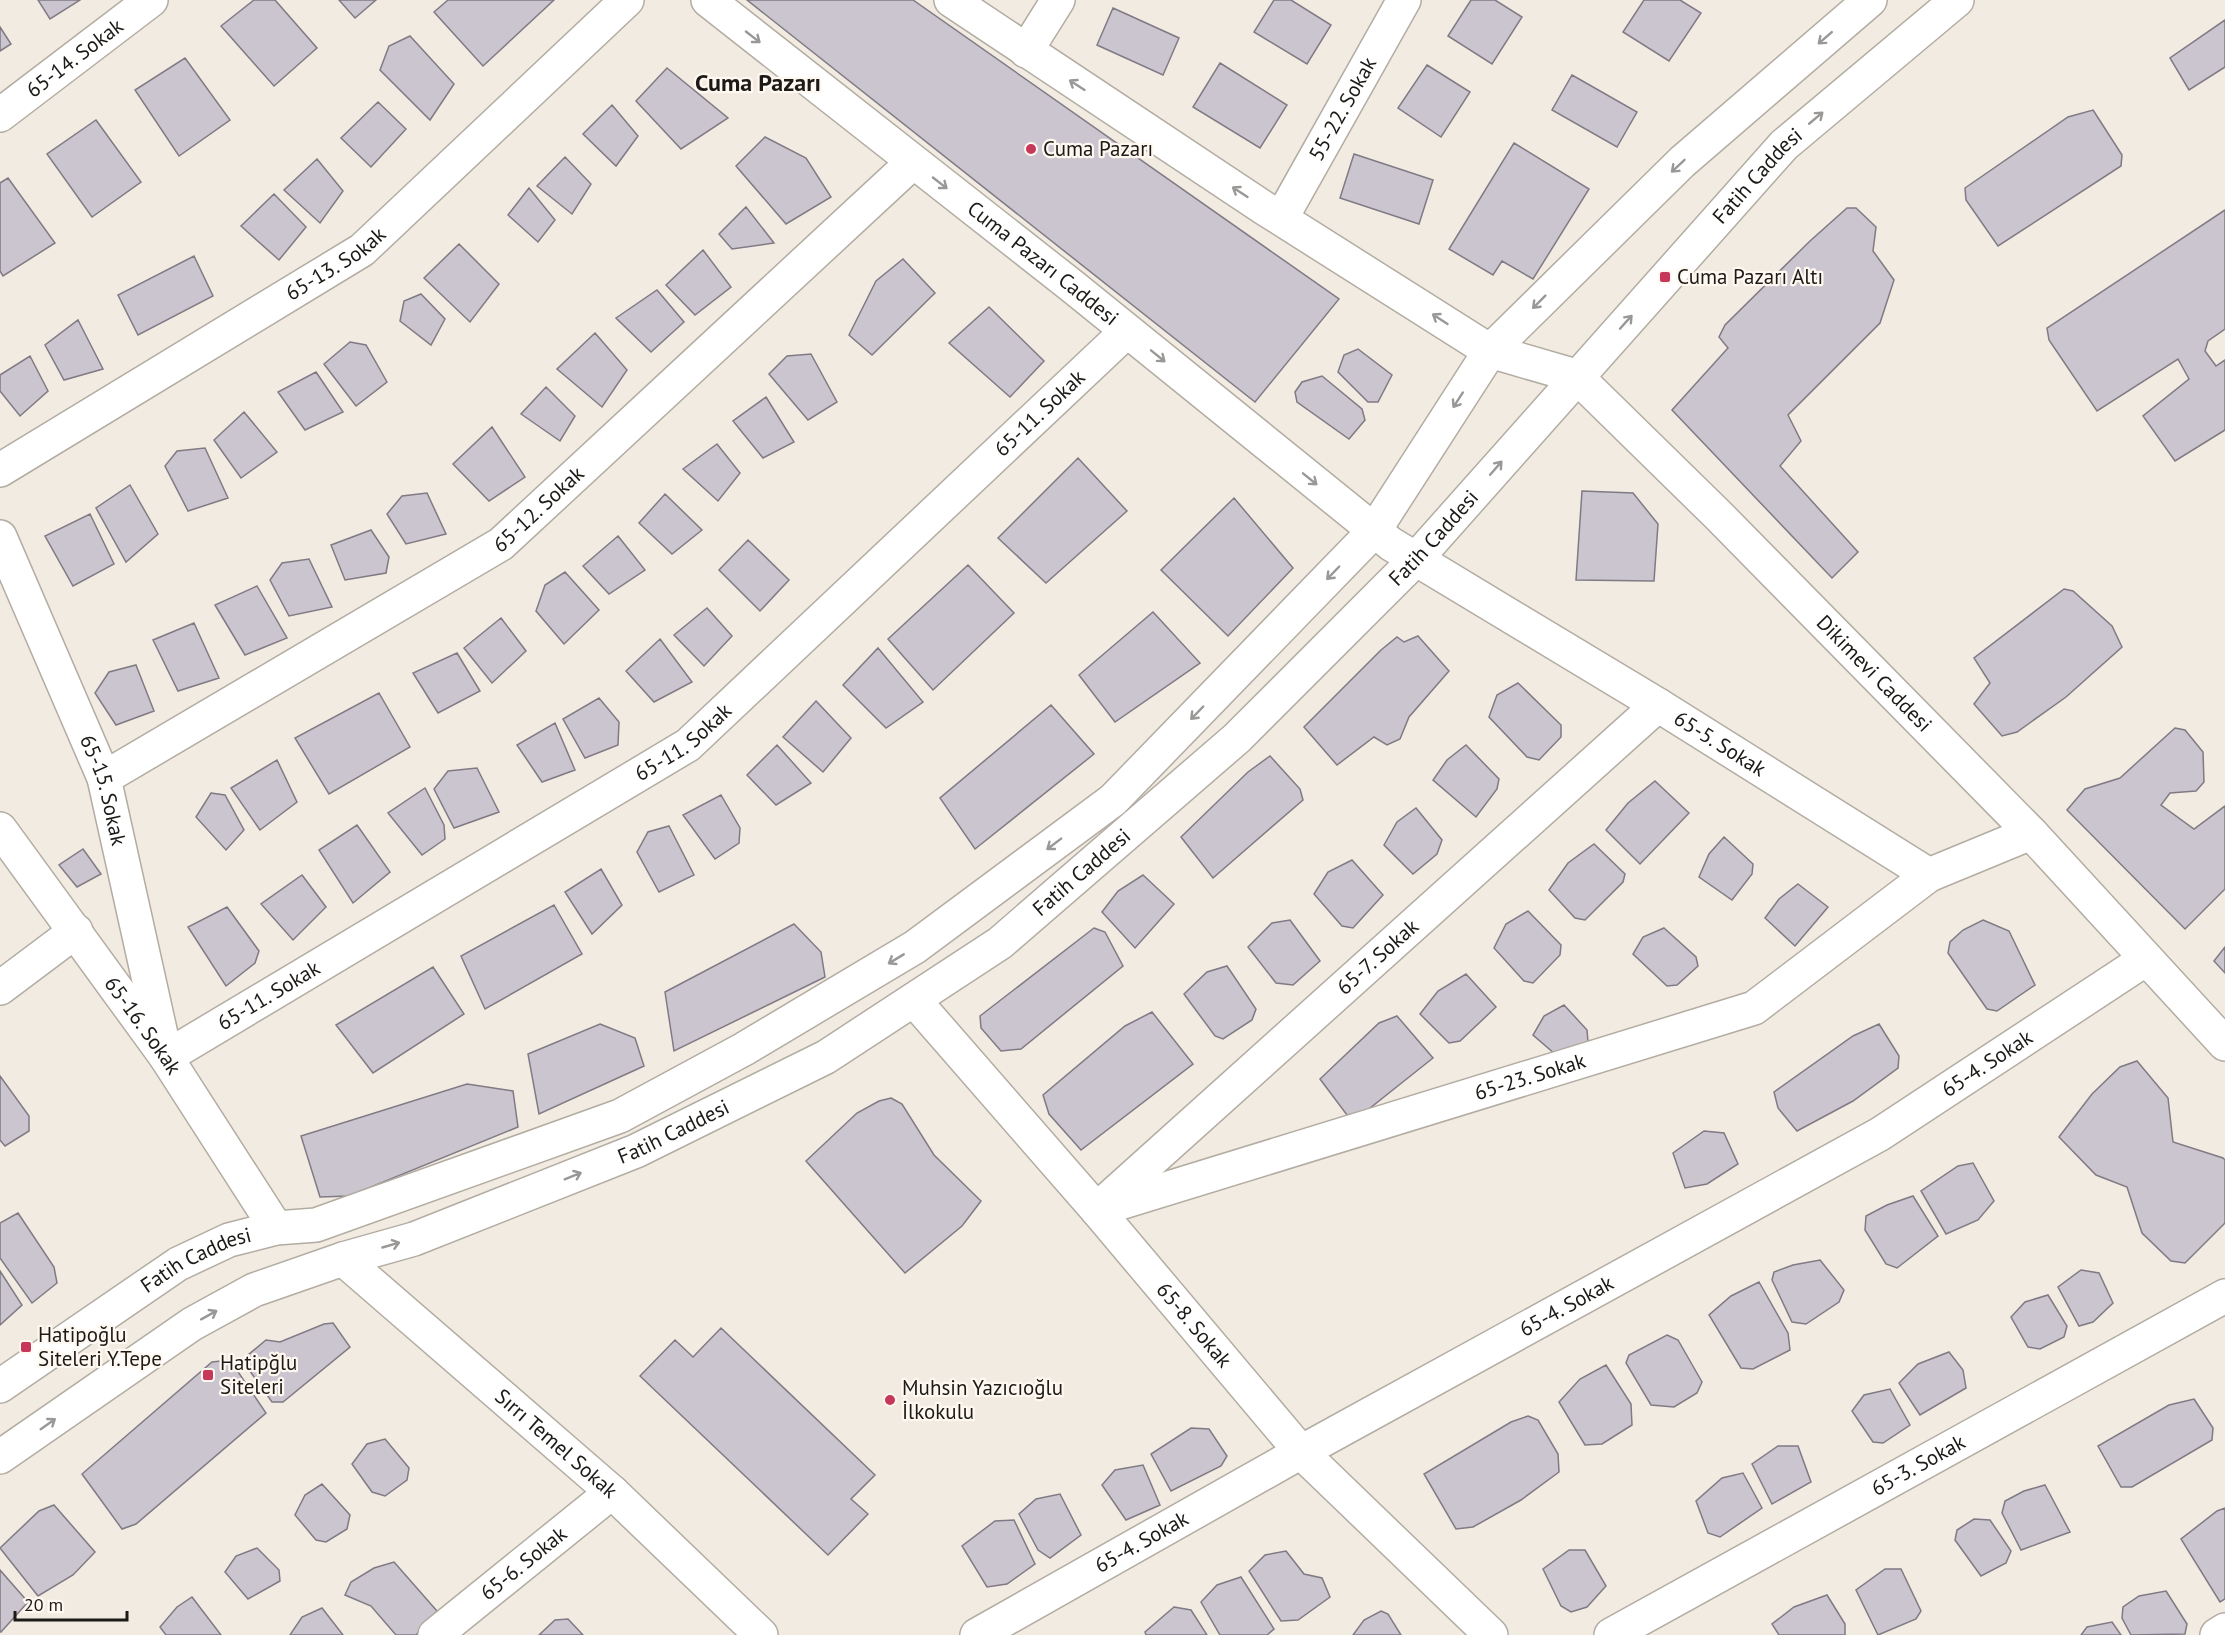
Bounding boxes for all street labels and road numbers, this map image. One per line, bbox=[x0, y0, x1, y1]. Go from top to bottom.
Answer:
street label: 65-14. Sokak bbox=[21, 12, 128, 103]
street label: 55-22. Sokak bbox=[1302, 52, 1382, 165]
street label: Fatih Caddesi bbox=[1706, 121, 1808, 229]
street label: Cuma Pazarı Caddesi bbox=[962, 195, 1124, 331]
street label: 65-13. Sokak bbox=[280, 221, 391, 306]
street label: 65-11. Sokak bbox=[988, 364, 1090, 462]
street label: 65-12. Sokak bbox=[489, 460, 589, 558]
street label: Fatih Caddesi bbox=[1383, 484, 1484, 592]
street label: Dikimevi Caddesi bbox=[1811, 609, 1938, 737]
street label: 65-11. Sokak bbox=[629, 697, 737, 787]
street label: 65-5. Sokak bbox=[1669, 704, 1771, 782]
street label: 65-15. Sokak bbox=[74, 730, 133, 848]
street label: Fatih Caddesi bbox=[1027, 822, 1136, 922]
street label: 65-7. Sokak bbox=[1331, 913, 1424, 1000]
street label: 65-11. Sokak bbox=[212, 954, 325, 1036]
street label: 65-16. Sokak bbox=[99, 971, 188, 1079]
street label: 65-4. Sokak bbox=[1936, 1023, 2038, 1103]
street label: 65-23. Sokak bbox=[1471, 1047, 1589, 1106]
street label: Fatih Caddesi bbox=[614, 1093, 734, 1170]
street label: Fatih Caddesi bbox=[135, 1221, 254, 1299]
street label: 65-4. Sokak bbox=[1514, 1269, 1618, 1342]
street label: 65-8. Sokak bbox=[1151, 1276, 1238, 1373]
street label: Sırrı Temel Sokak bbox=[490, 1383, 623, 1504]
street label: 65-3. Sokak bbox=[1866, 1428, 1970, 1502]
street label: 65-4. Sokak bbox=[1090, 1504, 1193, 1579]
street label: 65-6. Sokak bbox=[475, 1520, 572, 1606]

